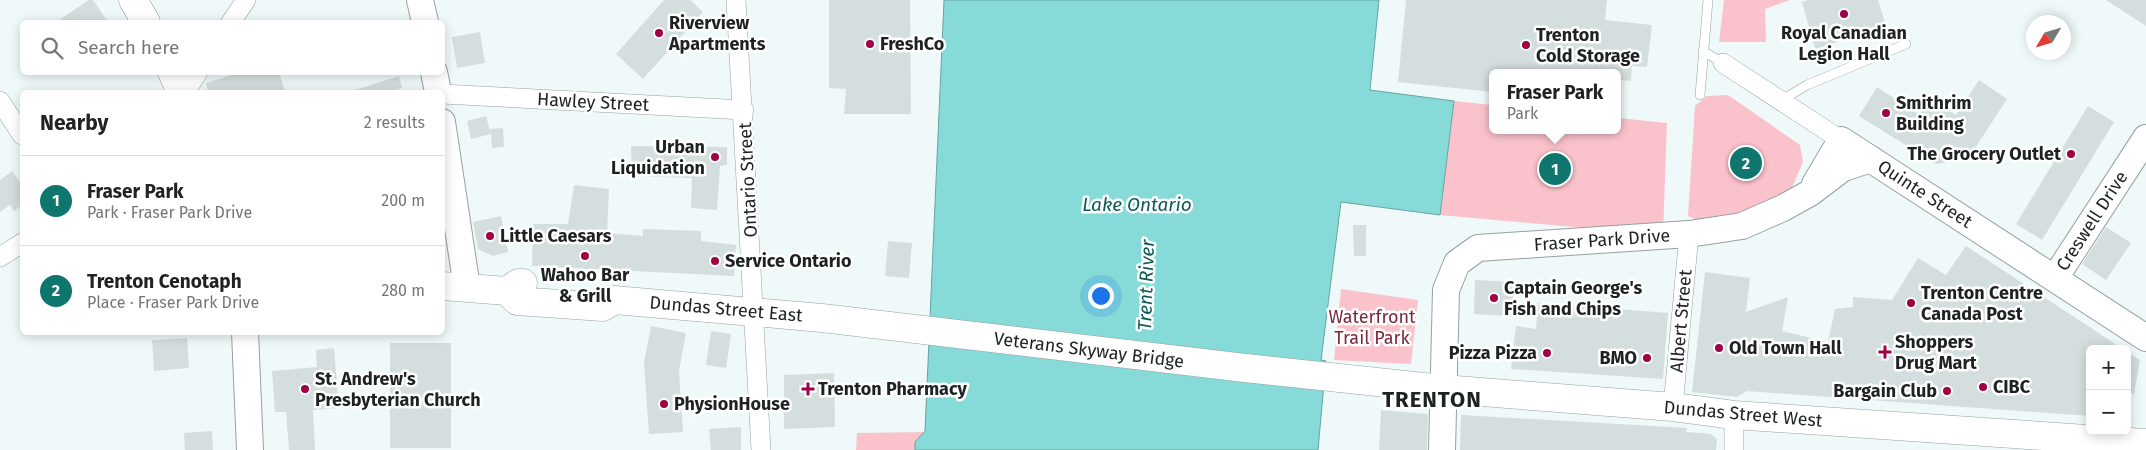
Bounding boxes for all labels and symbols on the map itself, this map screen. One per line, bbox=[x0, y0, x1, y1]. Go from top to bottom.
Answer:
marker: Royal Canadian Legion Hall bbox=[1838, 8, 1850, 20]
place label: Riverview Apartments bbox=[668, 12, 766, 55]
north arrow bbox=[2026, 15, 2071, 60]
place label: Royal Canadian Legion Hall bbox=[1781, 22, 1907, 65]
place label: Trenton Cold Storage bbox=[1536, 24, 1640, 67]
marker: Riverview Apartments bbox=[653, 27, 665, 39]
place label: FreshCo bbox=[880, 33, 944, 55]
marker: FreshCo bbox=[864, 38, 876, 50]
marker: Trenton Cold Storage bbox=[1520, 39, 1532, 51]
street label: Hawley Street bbox=[536, 88, 650, 116]
place label: Smithrim Building bbox=[1896, 92, 1971, 135]
marker: Smithrim Building bbox=[1880, 107, 1892, 119]
street label: Ontario Street bbox=[734, 121, 762, 238]
place label: Urban Liquidation bbox=[611, 136, 705, 179]
place label: The Grocery Outlet bbox=[1907, 143, 2062, 165]
pin: 2 bbox=[1730, 144, 1762, 182]
marker: The Grocery Outlet bbox=[2065, 148, 2077, 160]
pin: 1 bbox=[1539, 150, 1571, 188]
marker: Urban Liquidation bbox=[709, 151, 721, 163]
street label: Quinte Street bbox=[1874, 155, 1977, 233]
street label: Creswell Drive bbox=[2052, 167, 2132, 275]
water label: Lake Ontario bbox=[1082, 193, 1192, 216]
street label: Fraser Park Drive bbox=[1533, 224, 1671, 256]
place label: Little Caesars bbox=[500, 225, 612, 247]
marker: Little Caesars bbox=[484, 230, 496, 242]
water label: Trent River bbox=[1133, 238, 1159, 331]
marker: Wahoo Bar & Grill bbox=[579, 250, 591, 262]
place label: Service Ontario bbox=[725, 250, 851, 272]
marker: Service Ontario bbox=[709, 255, 721, 267]
place label: Wahoo Bar & Grill bbox=[541, 264, 630, 307]
street label: Albert Street bbox=[1666, 268, 1696, 373]
place label: Captain George's Fish and Chips bbox=[1504, 277, 1643, 320]
place label: Trenton Centre Canada Post bbox=[1921, 282, 2043, 325]
your location bbox=[1088, 283, 1114, 309]
street label: Dundas Street East bbox=[648, 291, 804, 327]
marker: Captain George's Fish and Chips bbox=[1488, 292, 1500, 304]
marker: Trenton Centre Canada Post bbox=[1905, 297, 1917, 309]
park label: Waterfront Trail Park bbox=[1328, 306, 1416, 349]
street label: Veterans Skyway Bridge bbox=[993, 327, 1185, 373]
place label: Shoppers Drug Mart bbox=[1895, 331, 1978, 374]
place label: Old Town Hall bbox=[1729, 337, 1842, 359]
place label: Pizza Pizza bbox=[1449, 342, 1537, 364]
marker: Old Town Hall bbox=[1713, 342, 1725, 354]
marker: Shoppers Drug Mart bbox=[1879, 346, 1891, 358]
marker: Pizza Pizza bbox=[1541, 347, 1553, 359]
place label: BMO bbox=[1599, 347, 1637, 369]
marker: BMO bbox=[1641, 352, 1653, 364]
place label: St. Andrew's Presbyterian Church bbox=[315, 368, 481, 411]
place label: CIBC bbox=[1993, 376, 2031, 398]
place label: Trenton Pharmacy bbox=[818, 378, 968, 400]
place label: Bargain Club bbox=[1833, 380, 1937, 402]
marker: CIBC bbox=[1977, 381, 1989, 393]
marker: St. Andrew's Presbyterian Church bbox=[299, 383, 311, 395]
marker: Trenton Pharmacy bbox=[802, 383, 814, 395]
marker: Bargain Club bbox=[1941, 385, 1953, 397]
district label: TRENTON bbox=[1382, 386, 1482, 413]
place label: PhysionHouse bbox=[674, 393, 790, 415]
street label: Dundas Street West bbox=[1663, 396, 1824, 432]
marker: PhysionHouse bbox=[658, 398, 670, 410]

